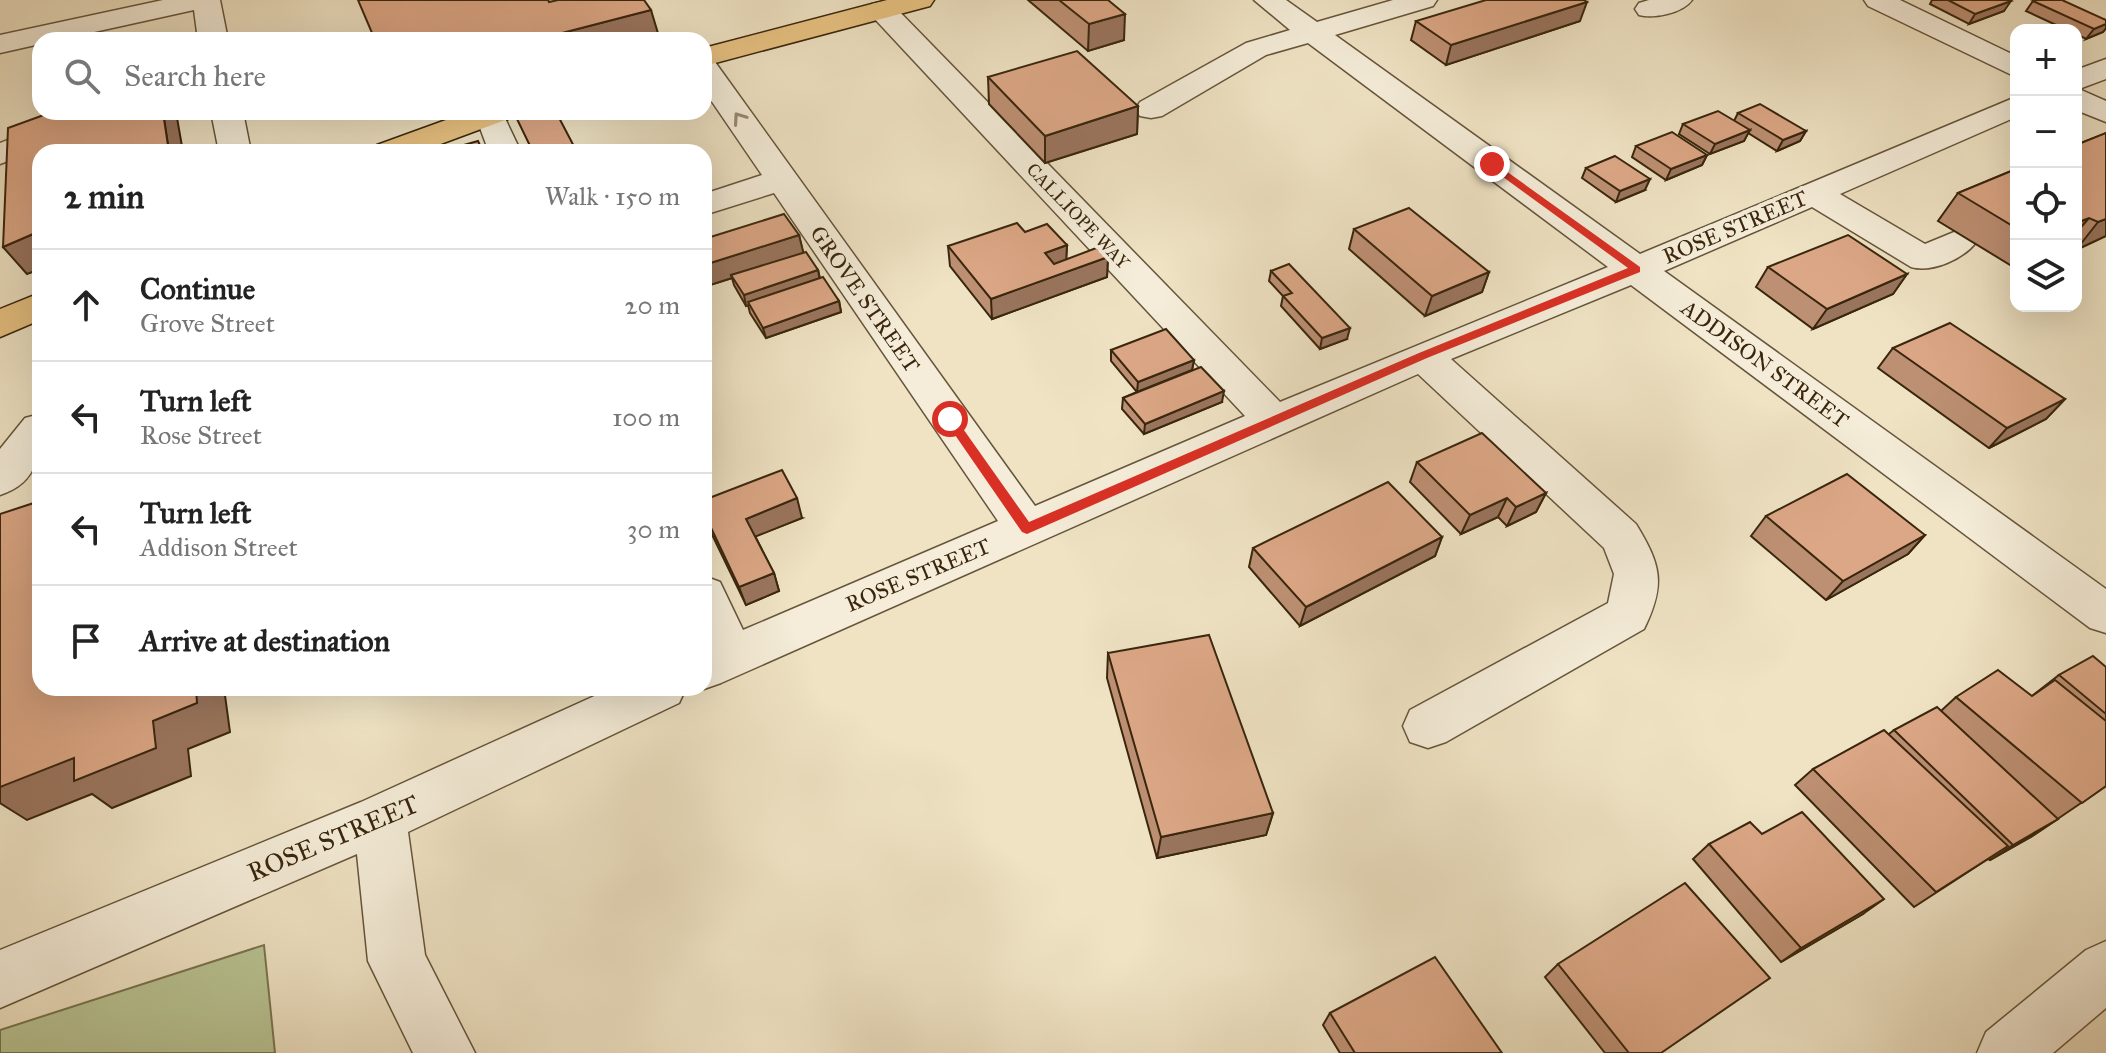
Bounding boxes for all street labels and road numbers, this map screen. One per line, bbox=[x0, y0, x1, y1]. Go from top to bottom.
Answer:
street label: CALLIOPE WAY bbox=[1022, 159, 1134, 274]
street label: ROSE STREET bbox=[1659, 184, 1811, 270]
street label: GROVE STREET bbox=[804, 220, 926, 378]
street label: ADDISON STREET bbox=[1675, 293, 1854, 434]
street label: ROSE STREET bbox=[842, 532, 994, 618]
street label: ROSE STREET bbox=[243, 787, 424, 888]

